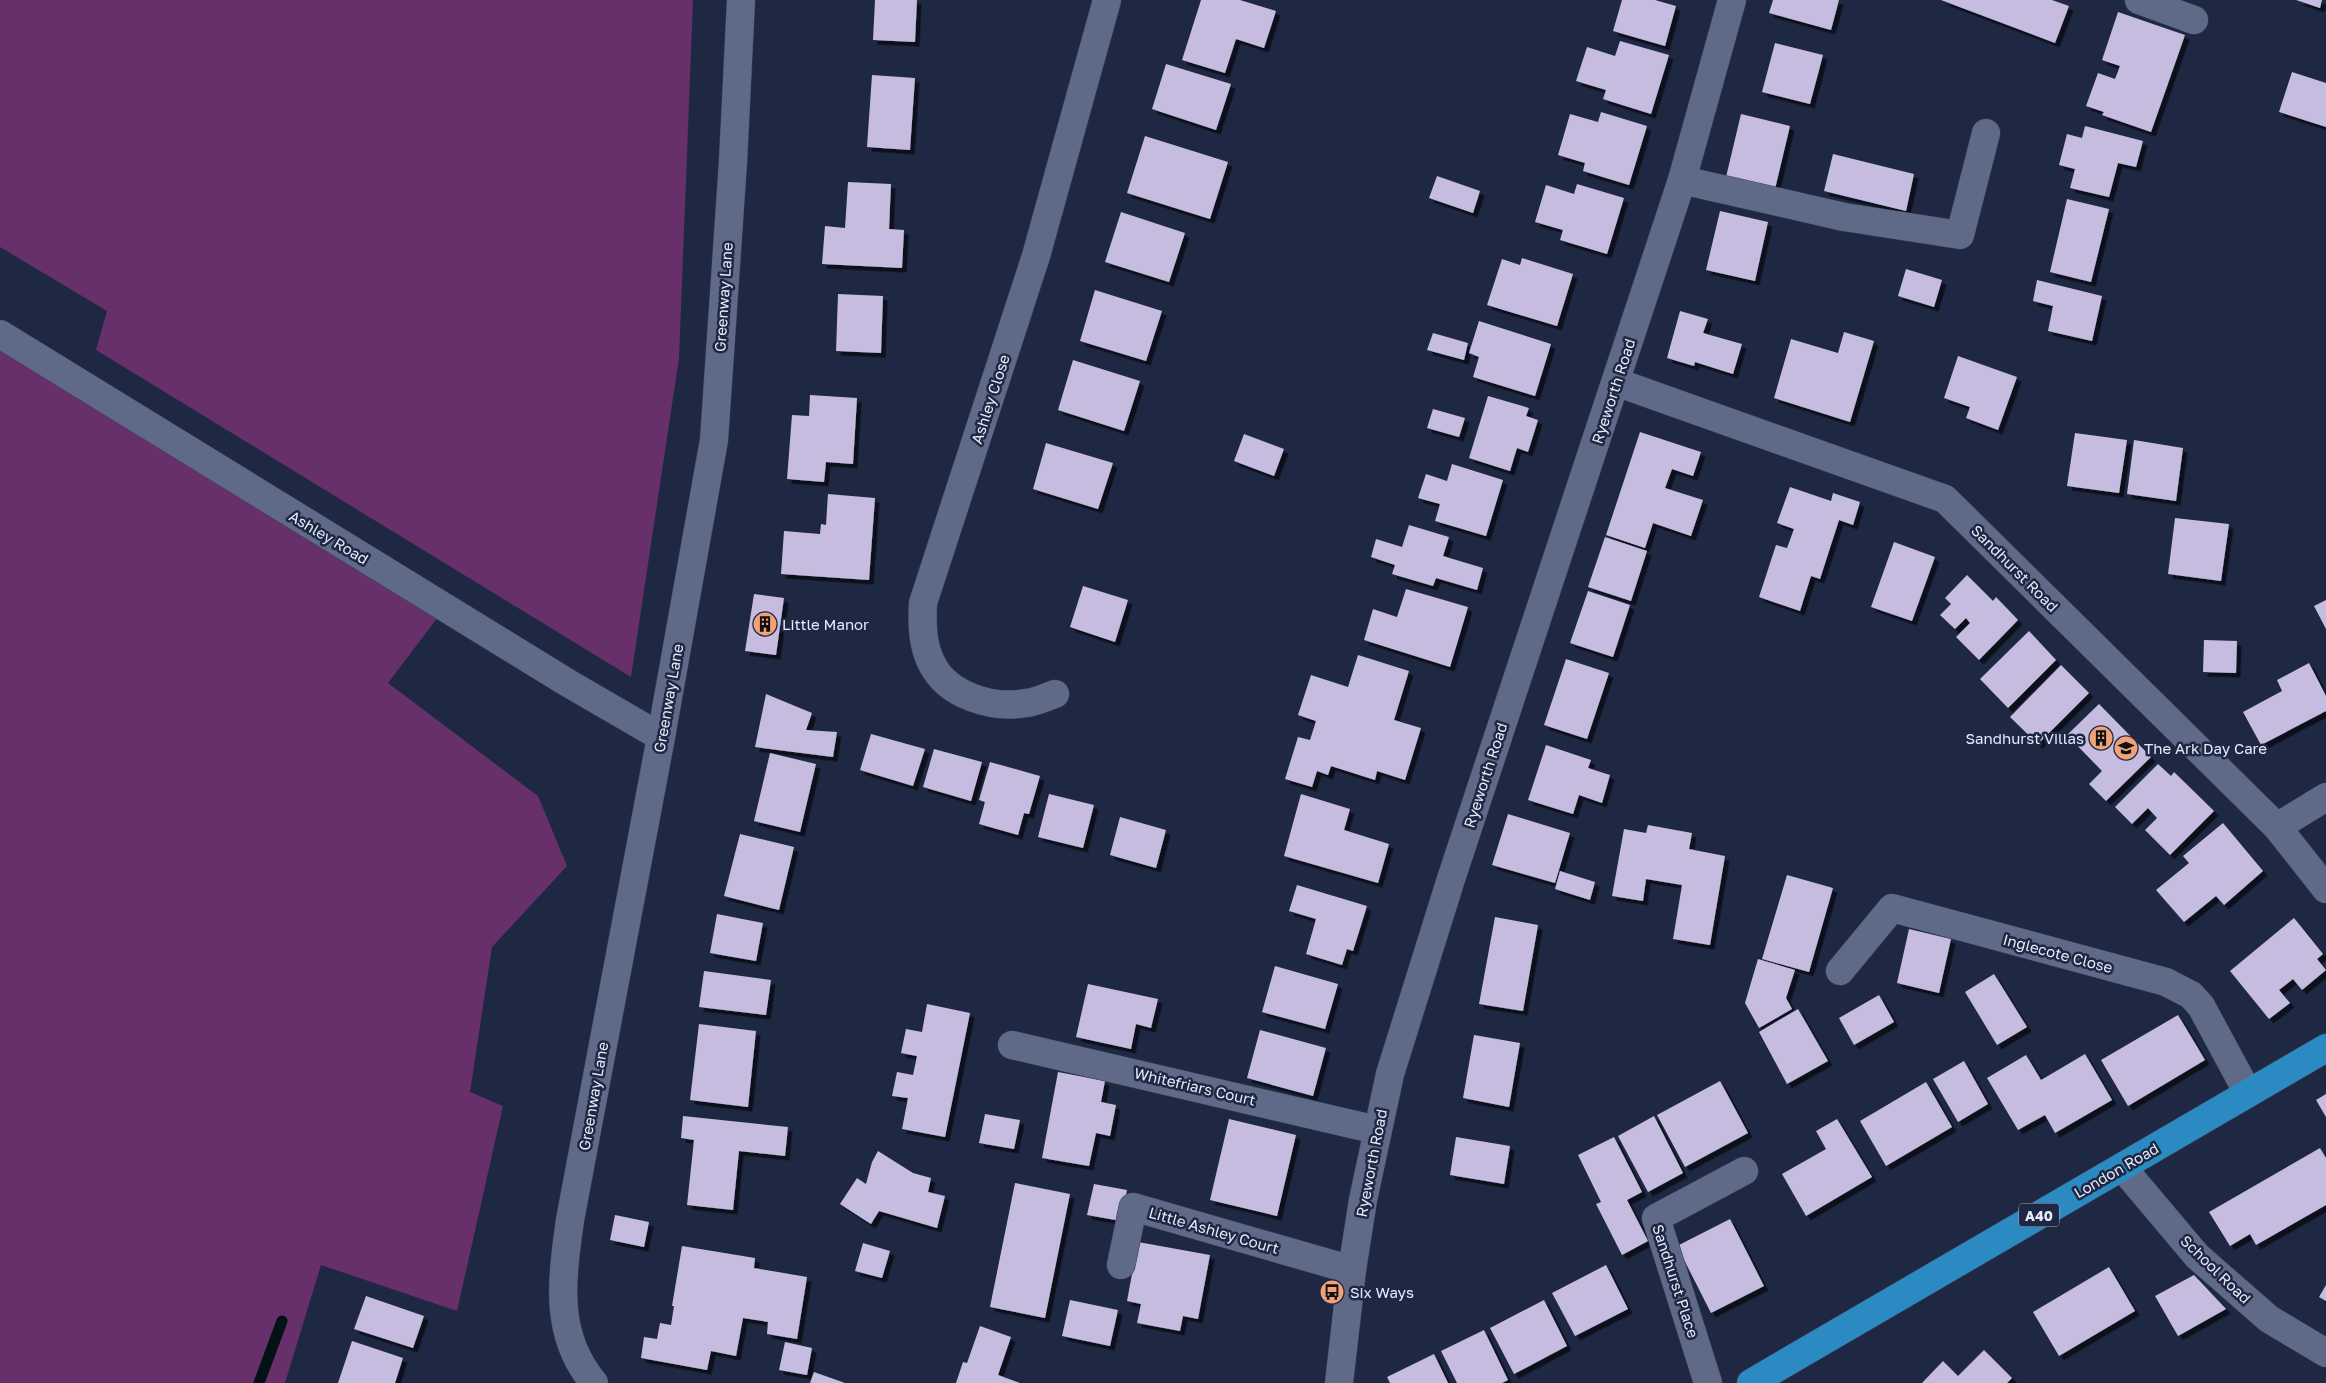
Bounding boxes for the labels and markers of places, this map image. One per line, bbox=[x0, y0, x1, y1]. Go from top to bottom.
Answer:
building icon: Little Manor bbox=[752, 611, 778, 637]
place label: Little Manor bbox=[782, 615, 869, 633]
building icon: Sandhurst Villas bbox=[2088, 725, 2114, 751]
place label: Sandhurst Villas bbox=[1966, 729, 2084, 747]
school or university icon: The Ark Day Care bbox=[2113, 735, 2139, 761]
place label: The Ark Day Care bbox=[2144, 739, 2267, 757]
bus stop icon: Six Ways bbox=[1319, 1279, 1345, 1305]
place label: Six Ways bbox=[1350, 1283, 1414, 1301]

